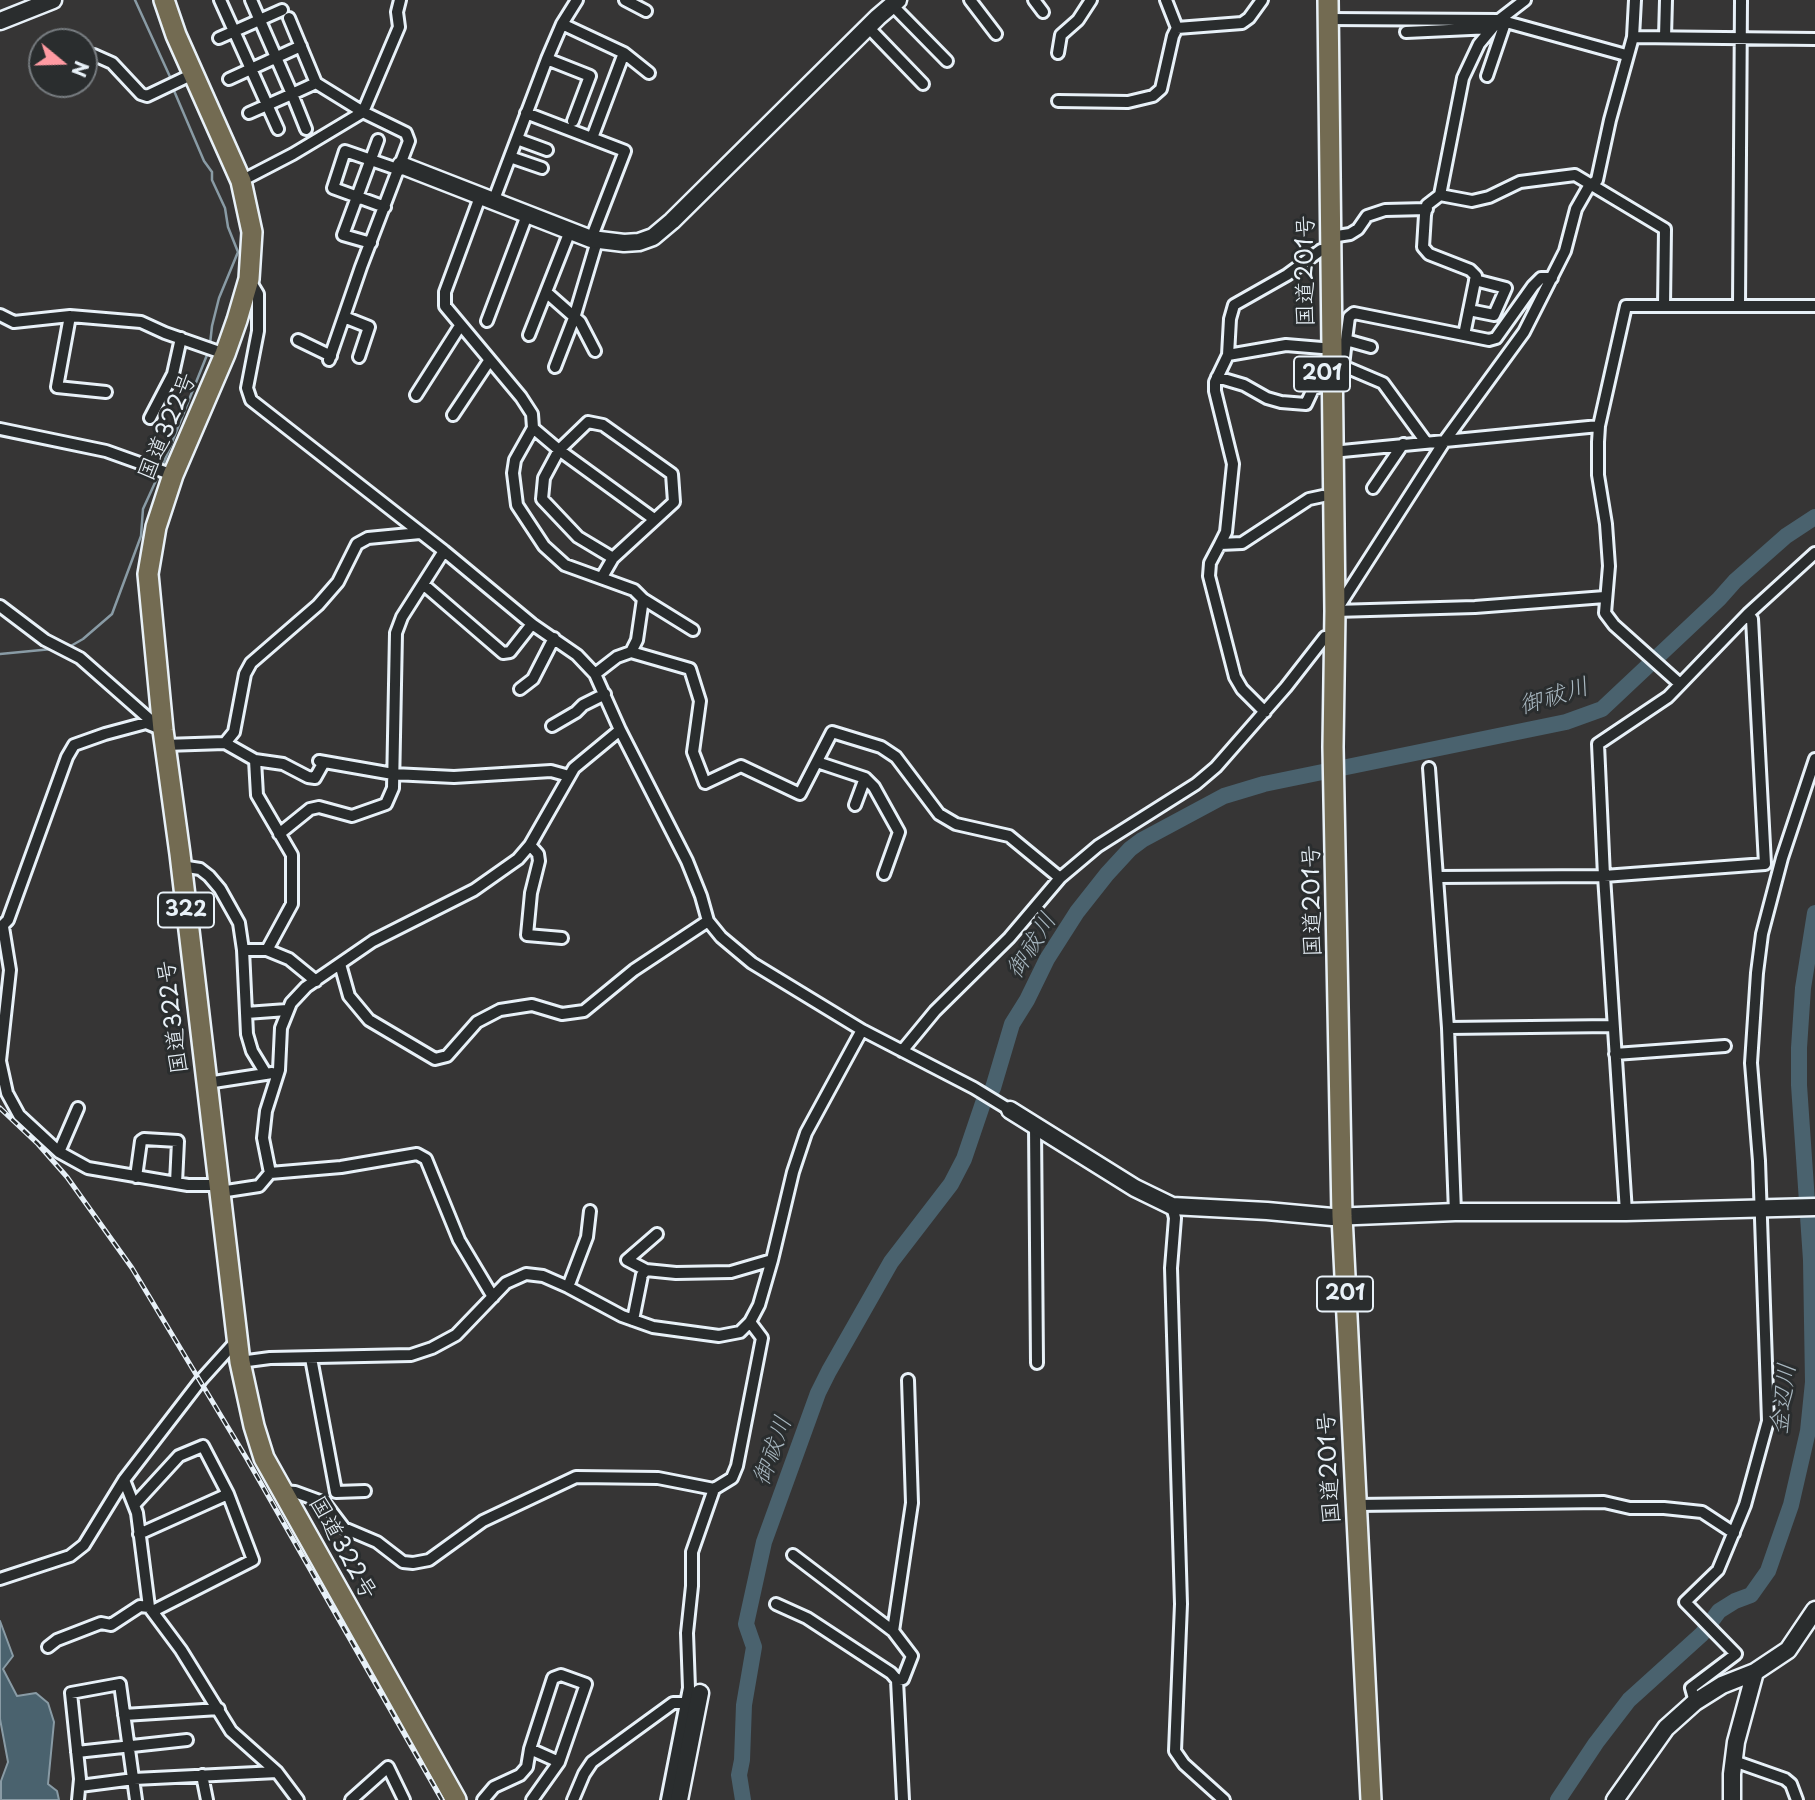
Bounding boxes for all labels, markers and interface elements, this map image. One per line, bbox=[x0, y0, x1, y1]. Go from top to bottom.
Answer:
north arrow bbox=[28, 28, 98, 98]
text: N bbox=[65, 58, 97, 81]
street label: 国道201号 bbox=[1293, 215, 1321, 327]
road number: 201 bbox=[1294, 356, 1350, 392]
street label: 国道322号 bbox=[133, 369, 203, 485]
water label: 御祓川 bbox=[1515, 673, 1593, 721]
street label: 国道201号 bbox=[1298, 845, 1328, 957]
road number: 322 bbox=[158, 892, 214, 928]
water label: 御祓川 bbox=[1001, 908, 1063, 984]
street label: 国道322号 bbox=[153, 958, 195, 1076]
road number: 201 bbox=[1317, 1276, 1373, 1312]
water label: 金辺川 bbox=[1765, 1362, 1803, 1436]
street label: 国道201号 bbox=[1313, 1411, 1347, 1525]
water label: 御祓川 bbox=[747, 1412, 799, 1490]
street label: 国道322号 bbox=[302, 1491, 382, 1605]

